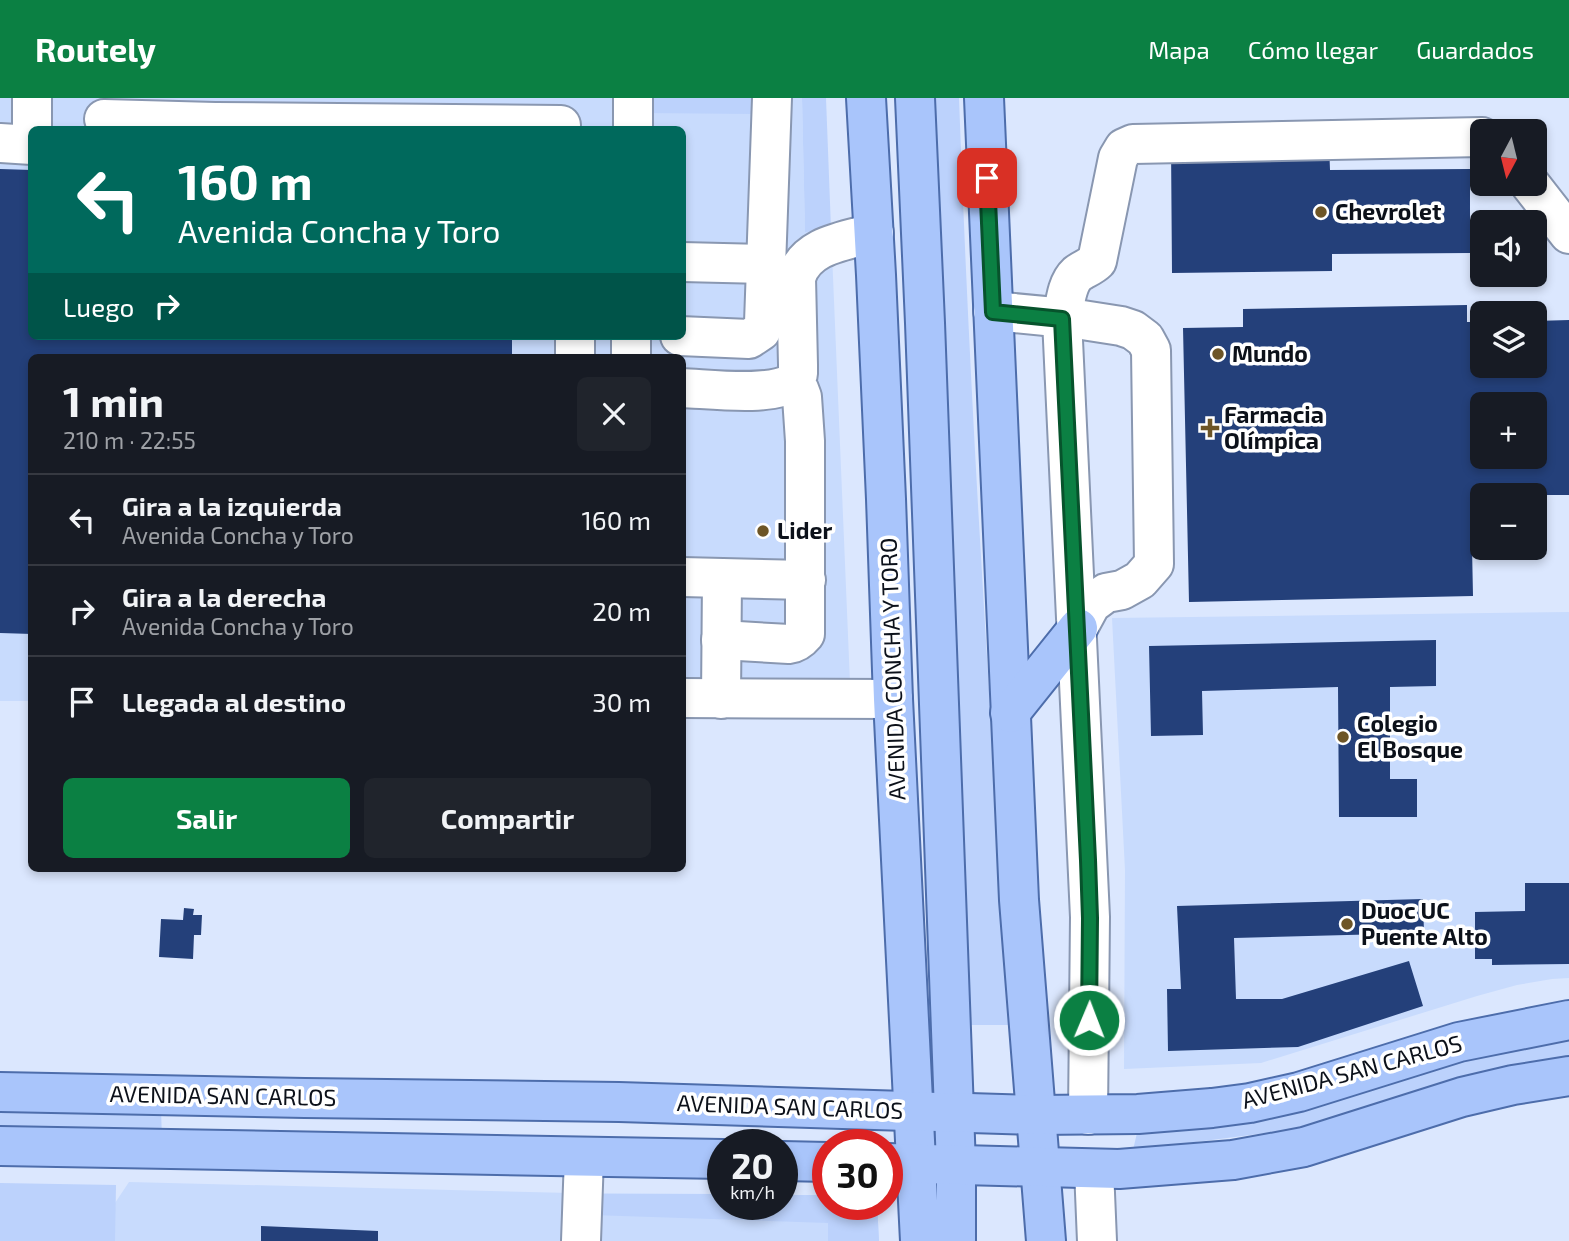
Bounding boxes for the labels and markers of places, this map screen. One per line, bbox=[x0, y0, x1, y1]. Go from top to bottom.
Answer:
pin bbox=[957, 148, 1017, 208]
place label: Chevrolet bbox=[1335, 197, 1441, 225]
marker: Chevrolet bbox=[1313, 204, 1329, 220]
place label: Mundo bbox=[1232, 339, 1308, 367]
marker: Mundo bbox=[1210, 346, 1226, 362]
place label: Farmacia Olímpica bbox=[1224, 400, 1324, 454]
marker: Farmacia Olímpica bbox=[1202, 420, 1218, 436]
place label: Lider bbox=[777, 516, 832, 544]
marker: Lider bbox=[755, 523, 771, 539]
place label: Colegio El Bosque bbox=[1357, 709, 1463, 763]
marker: Colegio El Bosque bbox=[1335, 729, 1351, 745]
place label: Duoc UC Puente Alto bbox=[1361, 896, 1488, 950]
marker: Duoc UC Puente Alto bbox=[1339, 916, 1355, 932]

